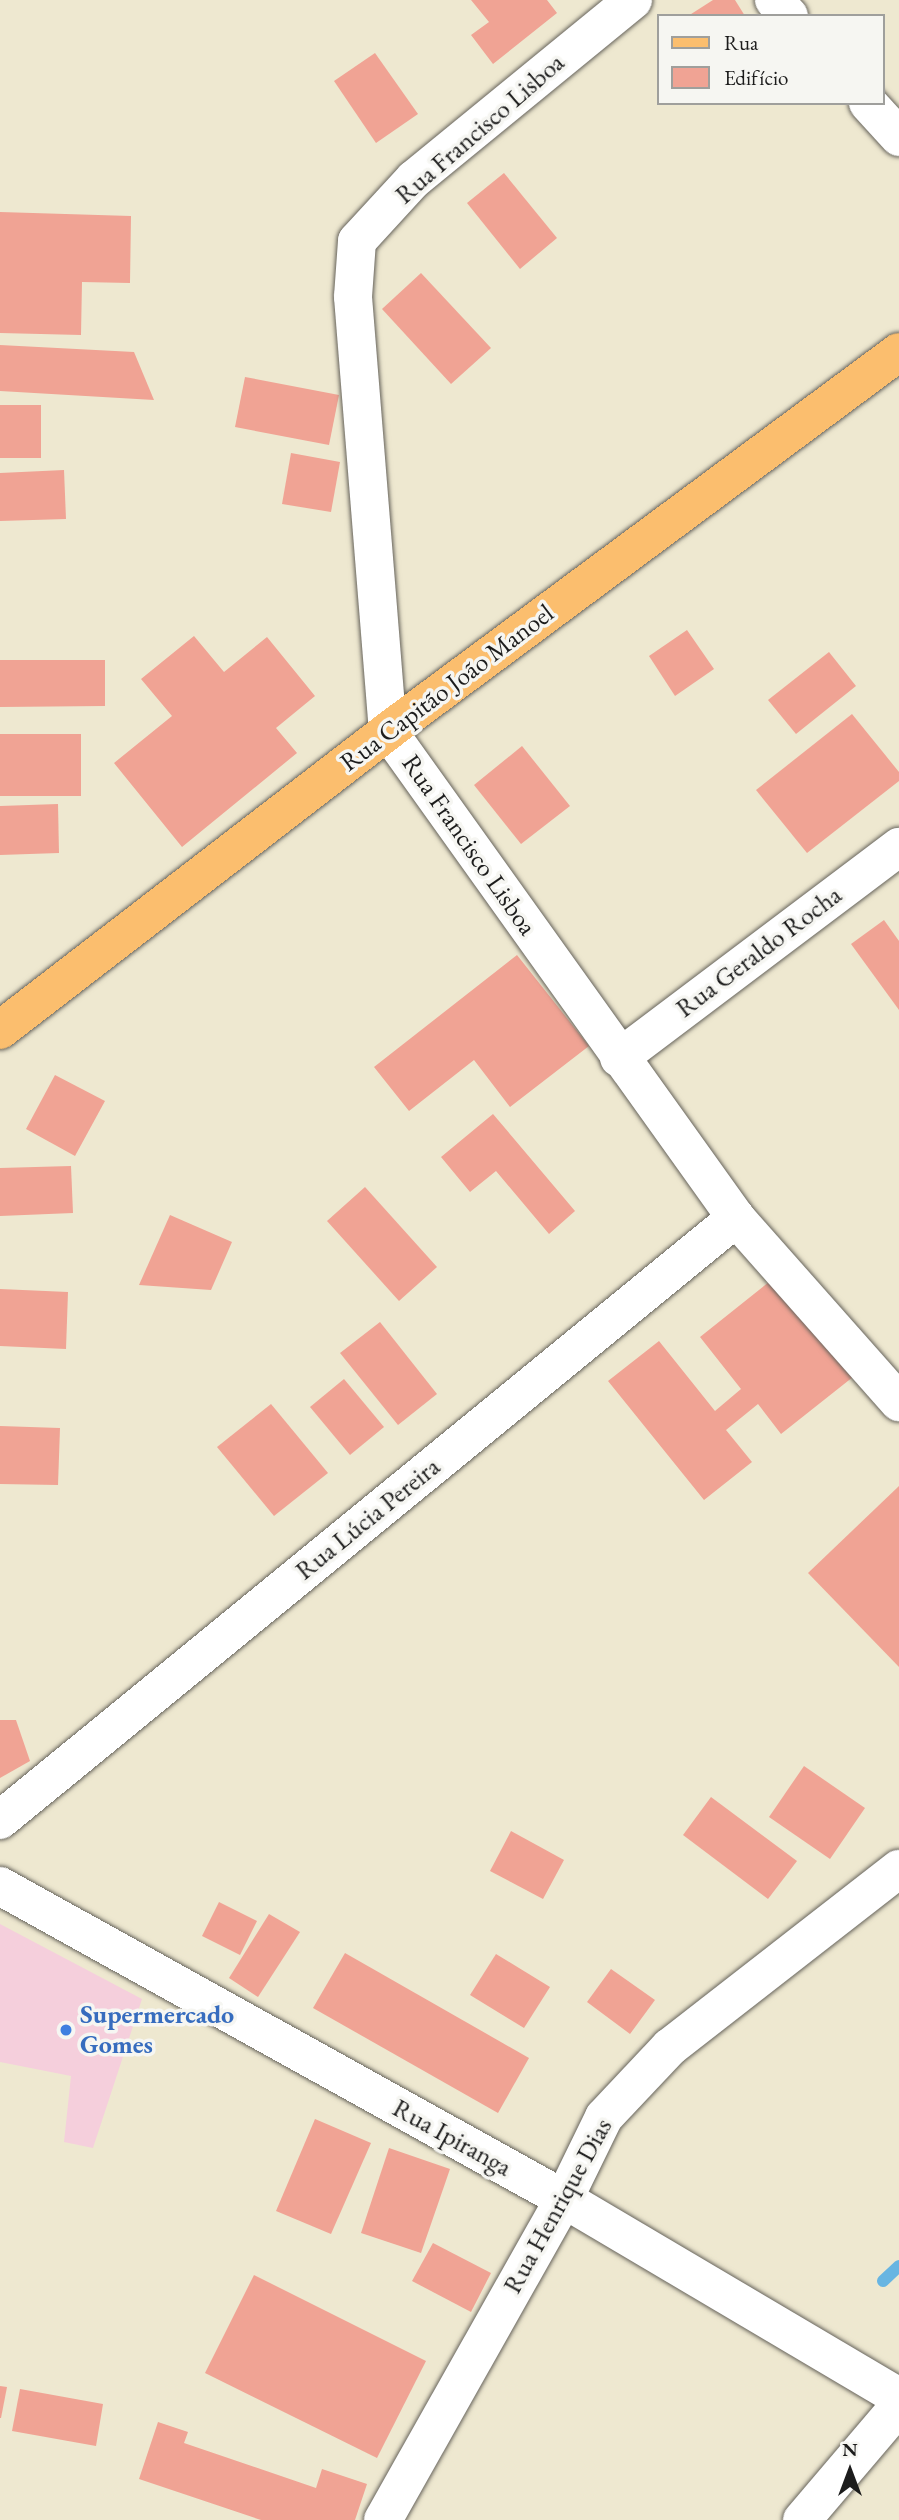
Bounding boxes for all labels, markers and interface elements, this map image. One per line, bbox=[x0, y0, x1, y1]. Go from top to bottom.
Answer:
legend bbox=[657, 14, 885, 105]
text: Rua bbox=[724, 29, 758, 56]
street label: Rua Francisco Lisboa bbox=[389, 47, 571, 211]
text: Edifício bbox=[724, 64, 788, 91]
street label: Rua Capitão João Manoel bbox=[334, 598, 560, 778]
street label: Rua Francisco Lisboa bbox=[395, 749, 543, 941]
street label: Rua Geraldo Rocha bbox=[670, 880, 848, 1024]
street label: Rua Lúcia Pereira bbox=[290, 1451, 446, 1587]
place label: Supermercado Gomes bbox=[80, 1999, 234, 2060]
marker: Supermercado Gomes bbox=[58, 2022, 74, 2038]
street label: Rua Ipiranga bbox=[387, 2093, 517, 2183]
street label: Rua Henrique Dias bbox=[497, 2113, 619, 2299]
north arrow bbox=[815, 2436, 885, 2506]
text: N bbox=[842, 2437, 858, 2462]

